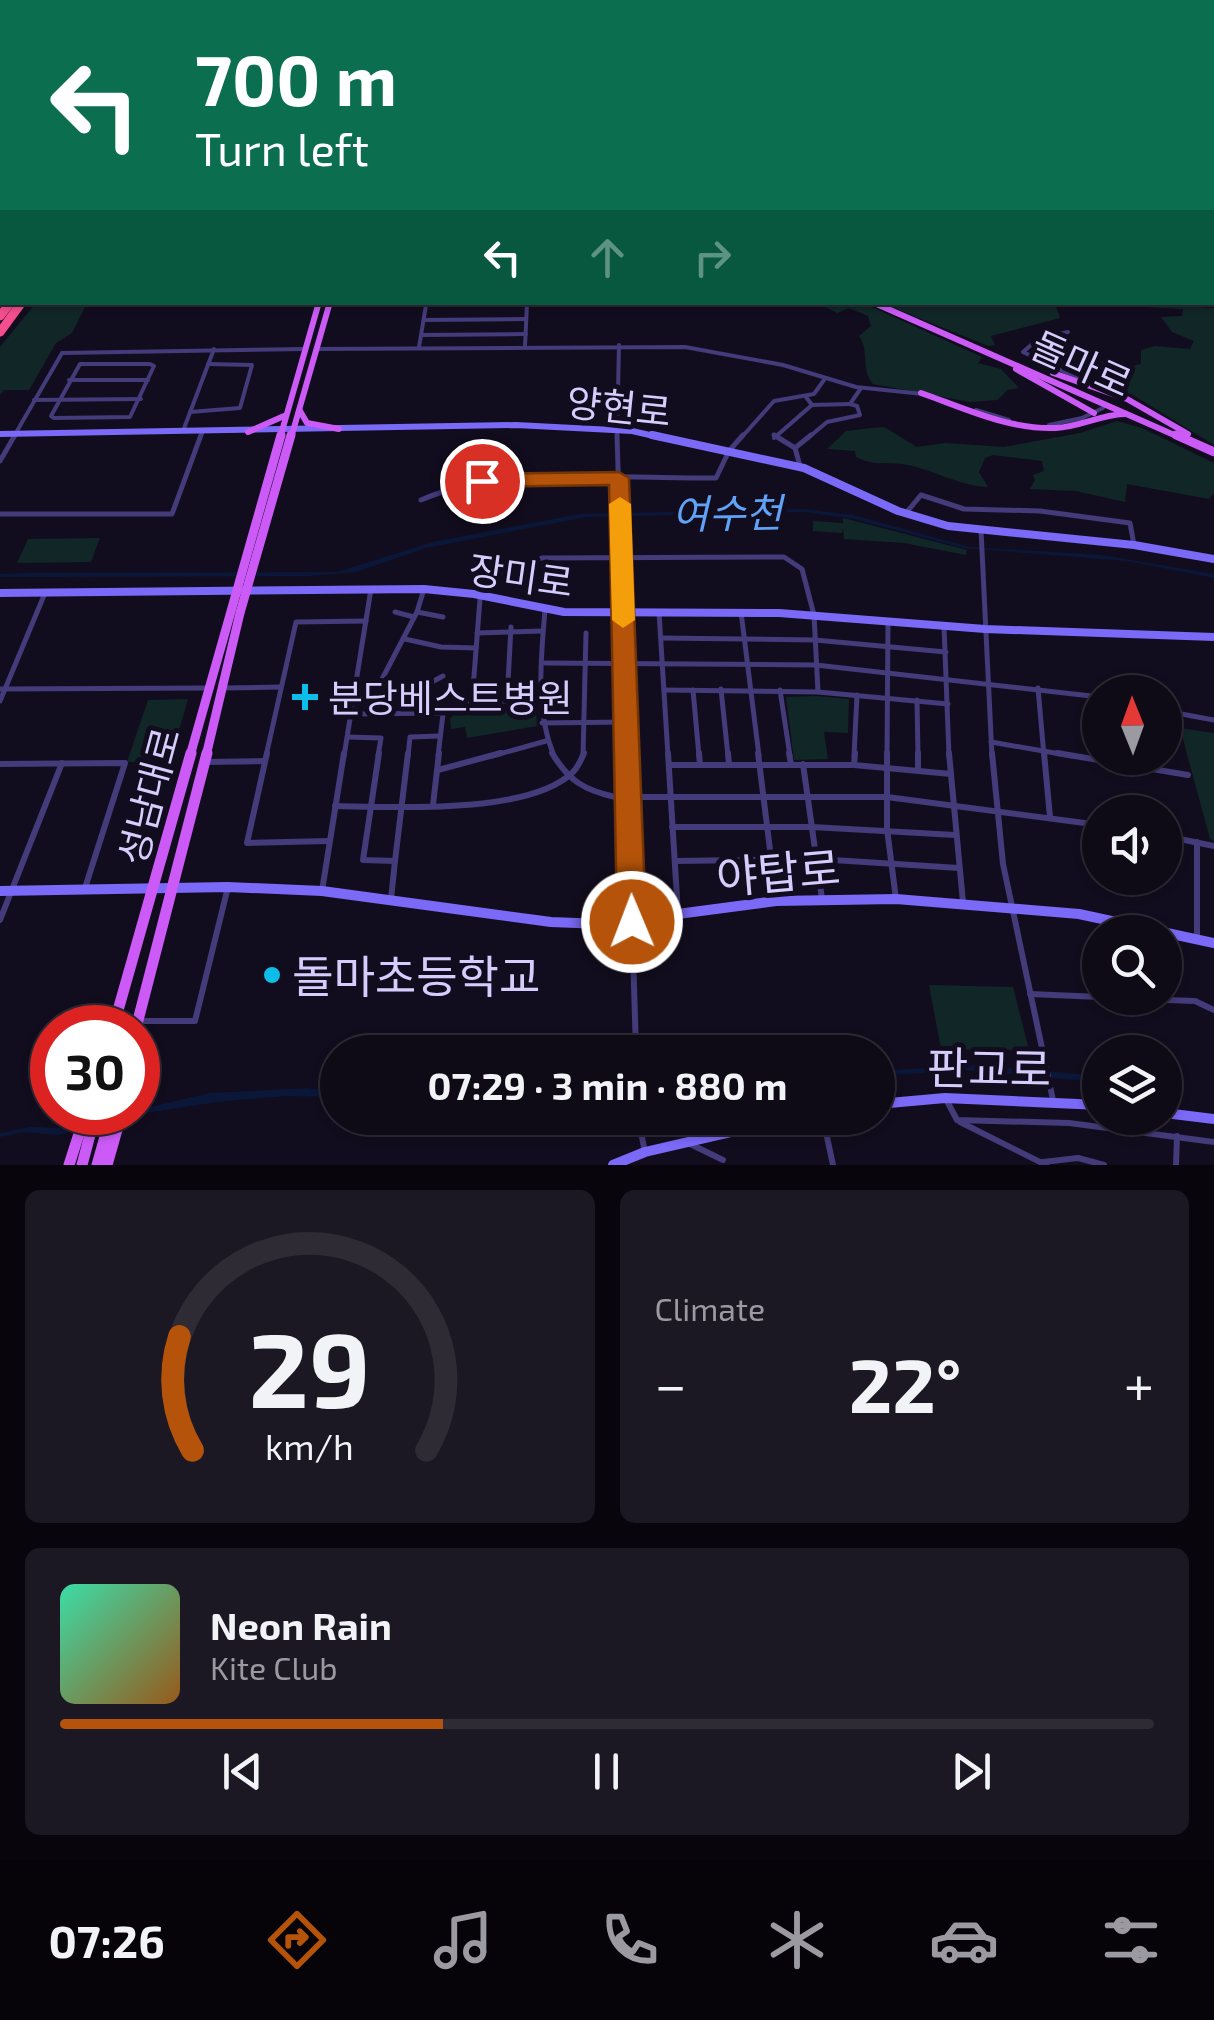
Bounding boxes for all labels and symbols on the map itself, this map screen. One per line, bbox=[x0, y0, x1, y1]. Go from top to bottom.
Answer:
street label: 돌마로 bbox=[1025, 321, 1139, 405]
street label: 양현로 bbox=[564, 378, 674, 434]
pin bbox=[440, 439, 525, 524]
water label: 여수천 bbox=[671, 487, 787, 537]
street label: 장미로 bbox=[466, 545, 576, 605]
place label: 분당베스트병원 bbox=[328, 674, 573, 720]
north arrow bbox=[1082, 675, 1182, 775]
marker: 분당베스트병원 bbox=[292, 684, 318, 710]
street label: 성남대로 bbox=[108, 723, 188, 869]
street label: 야탑로 bbox=[714, 839, 842, 903]
position arrow bbox=[580, 870, 684, 974]
place label: 돌마초등학교 bbox=[292, 948, 540, 1002]
marker: 돌마초등학교 bbox=[261, 964, 283, 986]
speed limit sign: 30 bbox=[30, 1005, 160, 1135]
street label: 판교로 bbox=[926, 1039, 1052, 1095]

